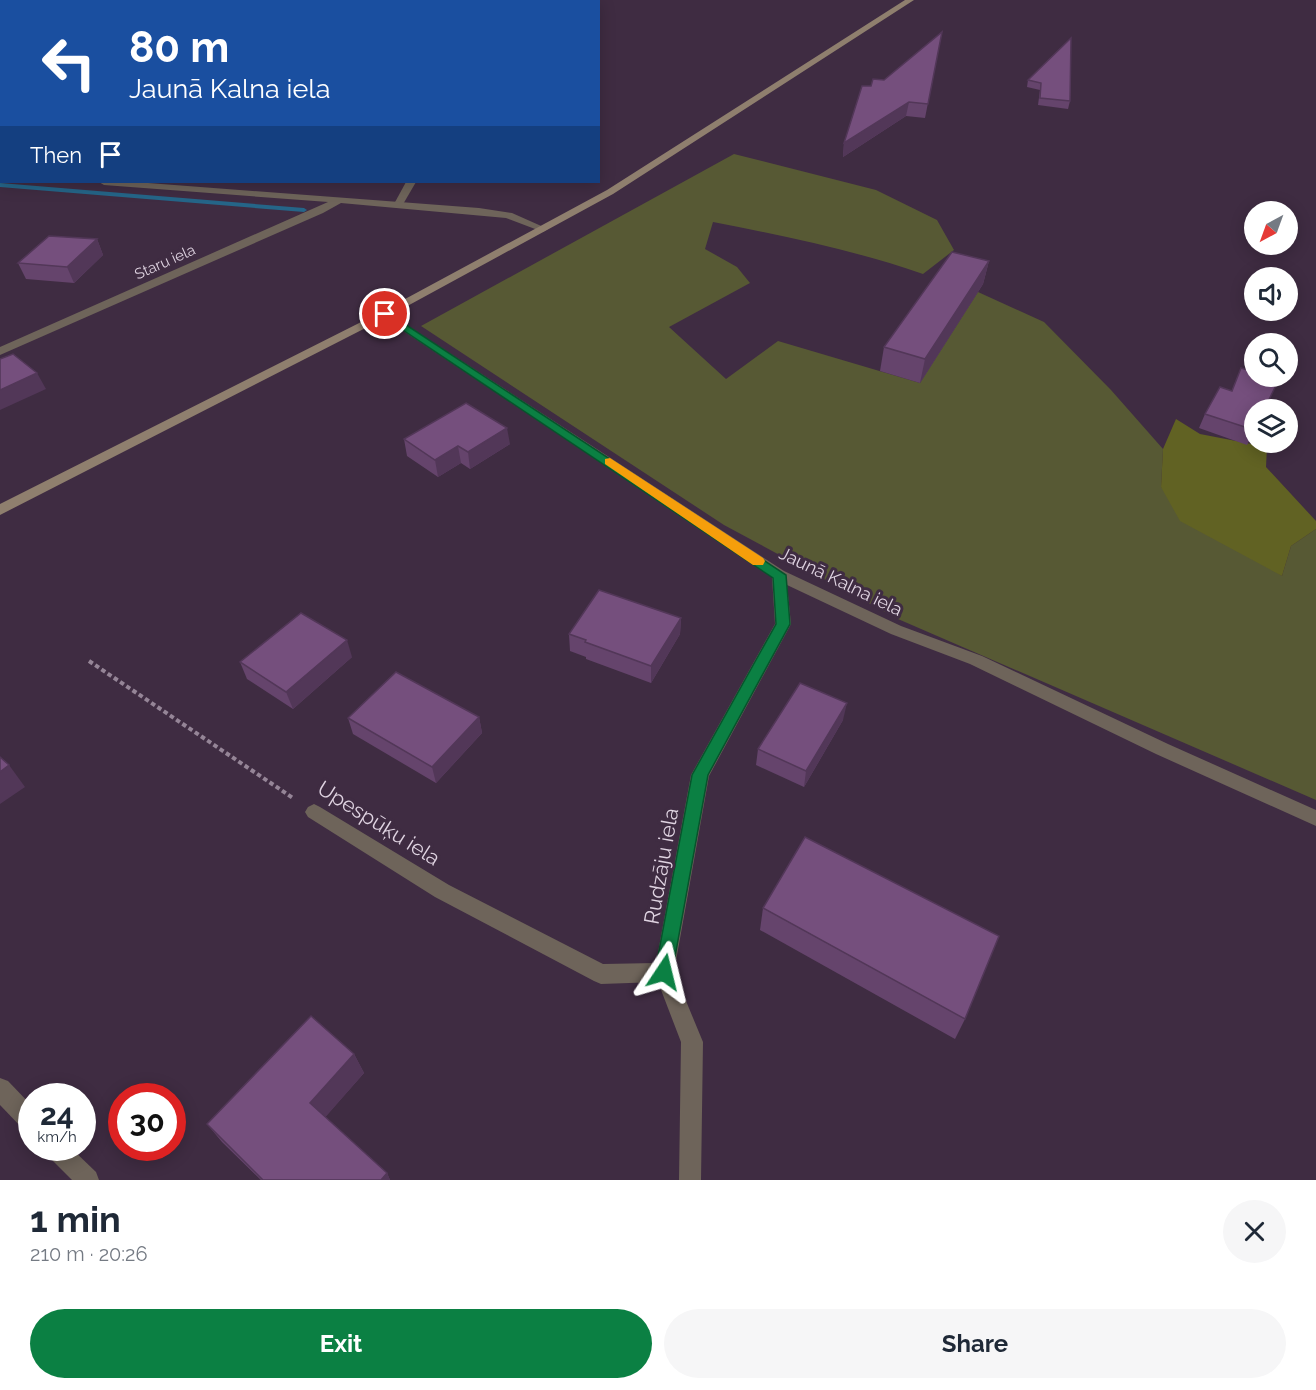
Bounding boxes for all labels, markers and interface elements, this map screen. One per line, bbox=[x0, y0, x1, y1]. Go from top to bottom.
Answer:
text: 80 m bbox=[129, 23, 229, 72]
icon: left bbox=[30, 24, 108, 102]
text: Jaunā Kalna iela bbox=[129, 73, 330, 104]
icon: arrive bbox=[94, 138, 127, 171]
text: Then bbox=[30, 142, 82, 168]
north arrow bbox=[1244, 201, 1298, 255]
map controls bbox=[1244, 201, 1298, 453]
street label: Staru iela bbox=[132, 241, 198, 283]
button: sound bbox=[1244, 267, 1298, 321]
pin bbox=[359, 288, 410, 339]
icon: arrive bbox=[368, 297, 401, 330]
button: search bbox=[1244, 333, 1298, 387]
button: layers bbox=[1244, 399, 1298, 453]
street label: Jaunā Kalna iela bbox=[776, 542, 906, 620]
street label: Upespūķu iela bbox=[313, 775, 445, 871]
street label: Rudzāju iela bbox=[638, 806, 684, 926]
position arrow bbox=[632, 940, 696, 1004]
speed limit sign: 30 bbox=[108, 1083, 186, 1161]
text: 24 bbox=[40, 1097, 74, 1132]
text: km/h bbox=[37, 1128, 77, 1146]
text: 1 min bbox=[30, 1198, 121, 1240]
button: close bbox=[1223, 1200, 1286, 1263]
text: 210 m · 20:26 bbox=[30, 1242, 148, 1266]
button: Exit bbox=[30, 1309, 652, 1378]
button: Share bbox=[664, 1309, 1286, 1378]

